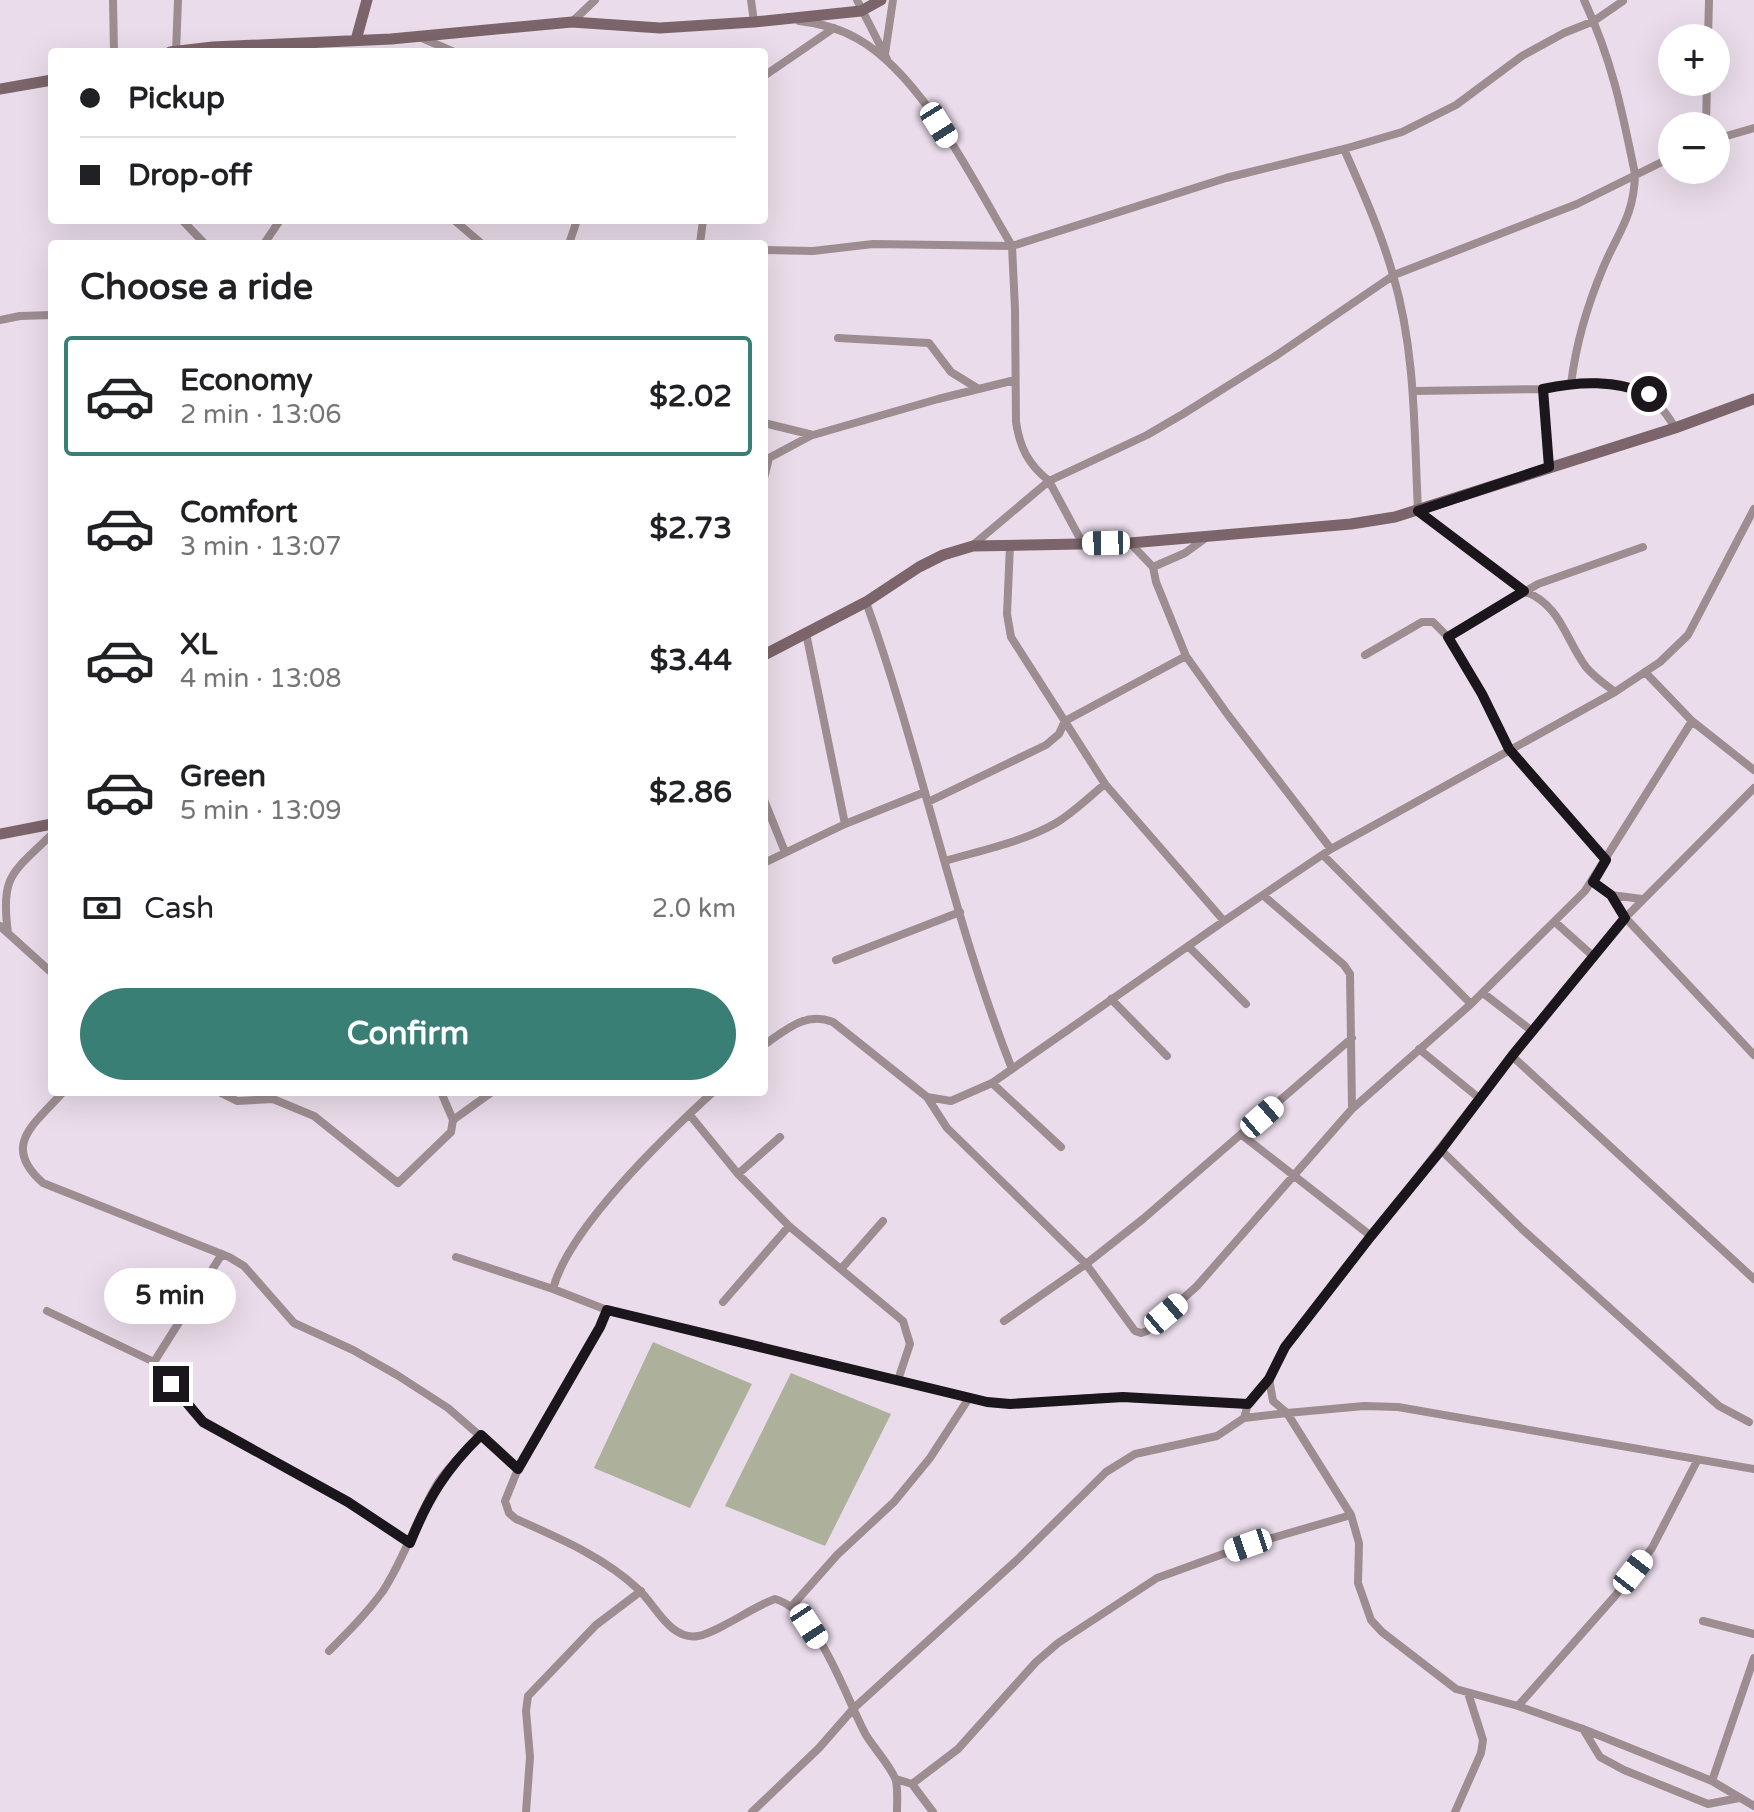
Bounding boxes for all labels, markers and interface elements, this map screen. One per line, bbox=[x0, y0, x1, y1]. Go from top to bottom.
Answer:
map controls bbox=[1658, 24, 1730, 184]
button: + bbox=[1658, 24, 1730, 96]
text: Pickup bbox=[128, 80, 225, 117]
car bbox=[916, 98, 962, 152]
button: − bbox=[1658, 112, 1730, 184]
text: Drop-off bbox=[128, 157, 252, 194]
text: Choose a ride bbox=[80, 266, 313, 309]
icon: car bbox=[84, 360, 156, 432]
text: Economy bbox=[180, 362, 313, 399]
route start bbox=[1631, 376, 1667, 412]
text: $2.02 bbox=[649, 378, 732, 415]
text: 2 min · 13:06 bbox=[180, 399, 342, 430]
icon: car bbox=[84, 492, 156, 564]
text: Comfort bbox=[180, 494, 298, 531]
text: $2.73 bbox=[650, 510, 732, 547]
text: 3 min · 13:07 bbox=[180, 531, 342, 562]
car bbox=[1082, 531, 1130, 555]
icon: car bbox=[84, 624, 156, 696]
text: XL bbox=[180, 626, 217, 663]
text: $3.44 bbox=[650, 642, 732, 679]
text: 4 min · 13:08 bbox=[180, 663, 342, 694]
icon: car bbox=[84, 756, 156, 828]
text: Green bbox=[180, 758, 266, 795]
text: $2.86 bbox=[649, 774, 732, 811]
text: 5 min · 13:09 bbox=[180, 795, 342, 826]
icon: cash bbox=[80, 886, 124, 930]
text: Cash bbox=[144, 890, 214, 927]
text: 2.0 km bbox=[652, 893, 736, 924]
button: Confirm bbox=[80, 988, 736, 1080]
car bbox=[1236, 1092, 1288, 1142]
callout: 5 min bbox=[105, 1268, 237, 1324]
text: 5 min bbox=[135, 1280, 205, 1311]
car bbox=[1140, 1289, 1192, 1339]
route end bbox=[153, 1366, 189, 1402]
car bbox=[1221, 1526, 1275, 1564]
car bbox=[1609, 1546, 1657, 1598]
car bbox=[786, 1599, 832, 1653]

